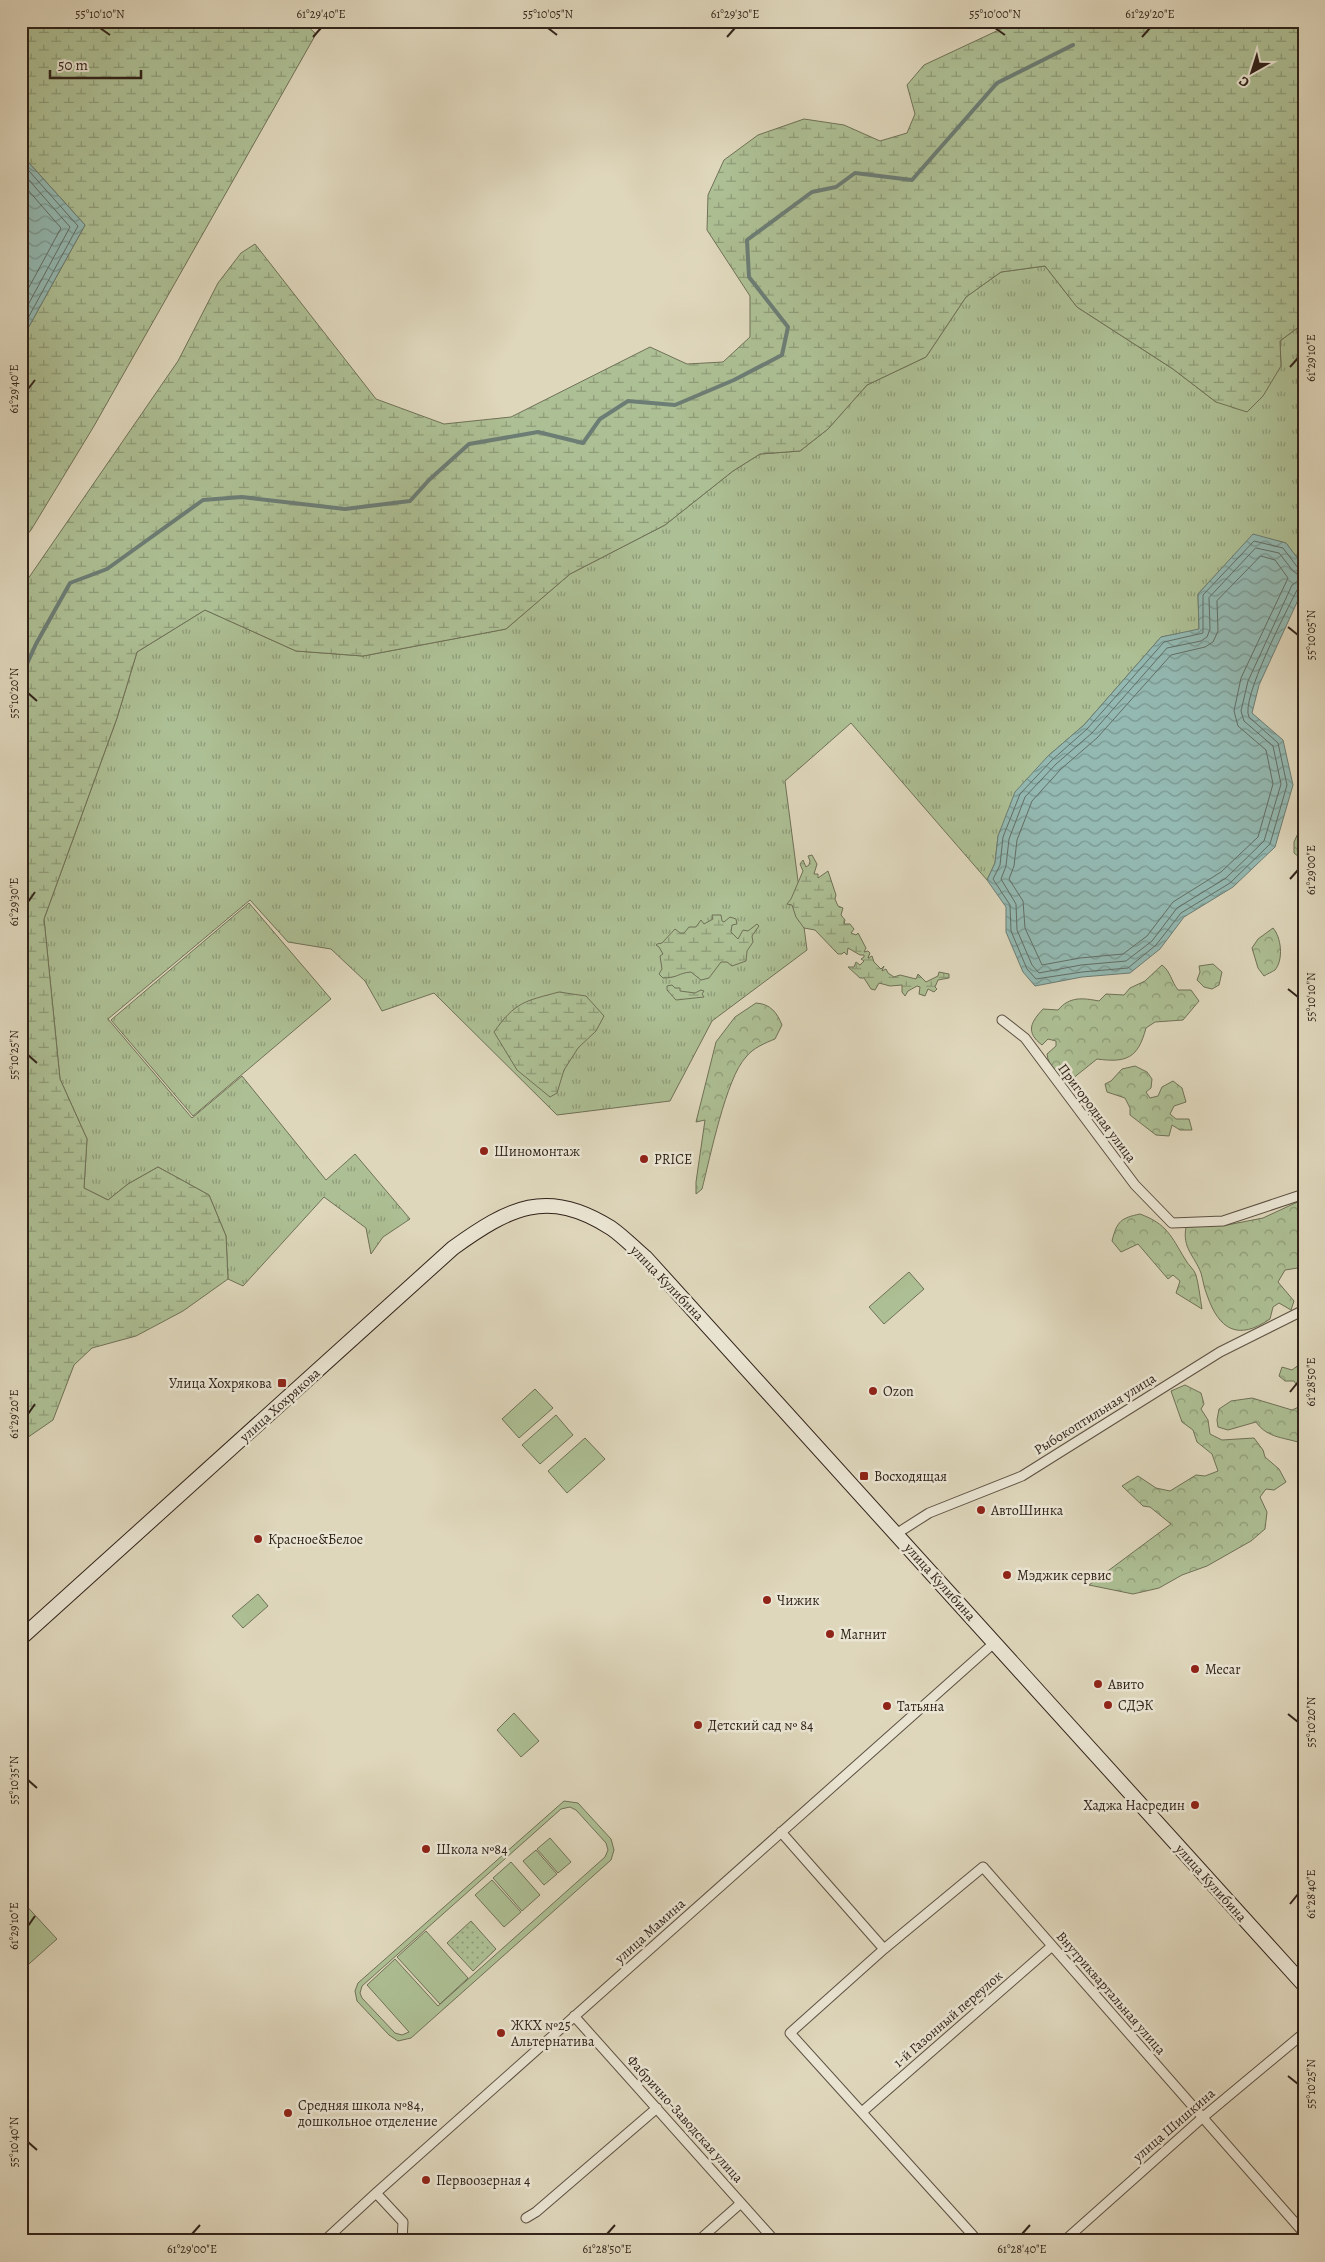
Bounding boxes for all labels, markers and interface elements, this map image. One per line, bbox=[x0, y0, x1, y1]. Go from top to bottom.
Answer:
text: 55°10'10"N bbox=[75, 6, 125, 22]
text: 61°29'40"E bbox=[296, 6, 346, 22]
text: 55°10'05"N bbox=[523, 6, 574, 22]
text: 61°29'30"E bbox=[711, 6, 759, 22]
text: 55°10'00"N bbox=[969, 6, 1021, 22]
text: 61°29'20"E bbox=[1125, 6, 1175, 22]
scale bar bbox=[50, 48, 141, 80]
north arrow bbox=[1228, 48, 1278, 98]
text: 50 m bbox=[58, 55, 88, 75]
text: С bbox=[1235, 71, 1253, 92]
text: 61°29'10"E bbox=[1303, 334, 1319, 382]
text: 61°29'40"E bbox=[6, 364, 22, 414]
text: 55°10'05"N bbox=[1303, 609, 1319, 660]
text: 55°10'20"N bbox=[6, 667, 22, 718]
text: 61°29'00"E bbox=[1303, 845, 1319, 895]
text: 61°29'30"E bbox=[6, 878, 22, 926]
text: 55°10'10"N bbox=[1303, 972, 1319, 1022]
text: 55°10'25"N bbox=[6, 1030, 22, 1080]
street label: Пригородная улица bbox=[1053, 1060, 1141, 1167]
place label: Шиномонтаж bbox=[494, 1142, 580, 1161]
marker: Шиномонтаж bbox=[478, 1145, 490, 1157]
place label: PRICE bbox=[654, 1150, 692, 1169]
marker: PRICE bbox=[638, 1153, 650, 1165]
street label: улица Кулибина bbox=[625, 1240, 708, 1325]
text: 61°28'50"E bbox=[1303, 1357, 1319, 1407]
street label: улица Хохрякова bbox=[235, 1363, 325, 1447]
street label: Рыбокоптильная улица bbox=[1030, 1368, 1160, 1459]
place label: Улица Хохрякова bbox=[169, 1374, 273, 1393]
marker: Улица Хохрякова bbox=[276, 1377, 288, 1389]
place label: Ozon bbox=[883, 1382, 914, 1401]
marker: Ozon bbox=[867, 1385, 879, 1397]
text: 61°29'20"E bbox=[6, 1389, 22, 1439]
place label: Восходящая bbox=[874, 1467, 947, 1486]
marker: Восходящая bbox=[858, 1470, 870, 1482]
place label: АвтоШинка bbox=[990, 1501, 1064, 1520]
marker: АвтоШинка bbox=[975, 1504, 987, 1516]
place label: Красное&Белое bbox=[268, 1530, 363, 1549]
marker: Красное&Белое bbox=[252, 1533, 264, 1545]
street label: улица Кулибина bbox=[899, 1538, 980, 1625]
place label: Мэджик сервис bbox=[1017, 1566, 1111, 1585]
marker: Мэджик сервис bbox=[1001, 1569, 1013, 1581]
place label: Чижик bbox=[777, 1591, 819, 1610]
marker: Чижик bbox=[761, 1594, 773, 1606]
place label: Магнит bbox=[840, 1625, 887, 1644]
marker: Магнит bbox=[824, 1628, 836, 1640]
place label: Mecar bbox=[1205, 1660, 1241, 1679]
marker: Mecar bbox=[1189, 1663, 1201, 1675]
place label: Авито bbox=[1107, 1675, 1144, 1694]
marker: Авито bbox=[1092, 1678, 1104, 1690]
place label: СДЭК bbox=[1118, 1696, 1153, 1715]
text: 55°10'20"N bbox=[1303, 1696, 1319, 1747]
place label: Татьяна bbox=[897, 1697, 945, 1716]
marker: СДЭК bbox=[1102, 1699, 1114, 1711]
marker: Татьяна bbox=[881, 1700, 893, 1712]
place label: Детский сад № 84 bbox=[708, 1716, 813, 1735]
marker: Детский сад № 84 bbox=[692, 1719, 704, 1731]
text: 55°10'35"N bbox=[6, 1755, 22, 1804]
place label: Хаджа Насредин bbox=[1083, 1796, 1185, 1815]
marker: Хаджа Насредин bbox=[1189, 1799, 1201, 1811]
street label: улица Кулибина bbox=[1170, 1839, 1251, 1926]
place label: Школа №84 bbox=[436, 1840, 507, 1859]
marker: Школа №84 bbox=[420, 1843, 432, 1855]
text: 61°28'40"E bbox=[1303, 1869, 1319, 1919]
street label: улица Мамина bbox=[610, 1894, 690, 1968]
text: 61°29'10"E bbox=[6, 1902, 22, 1950]
street label: Внутриквартальная улица bbox=[1052, 1927, 1170, 2059]
street label: 1-й Газонный переулок bbox=[889, 1966, 1007, 2072]
place label: ЖКХ №25 Альтернатива bbox=[510, 2016, 595, 2051]
marker: ЖКХ №25 Альтернатива bbox=[495, 2027, 507, 2039]
street label: Фабрично-Заводская улица bbox=[622, 2051, 748, 2187]
text: 55°10'25"N bbox=[1303, 2059, 1319, 2109]
street label: улица Шишкина bbox=[1128, 2084, 1220, 2167]
place label: Средняя школа №84, дошкольное отделение bbox=[297, 2096, 438, 2131]
marker: Средняя школа №84, дошкольное отделение bbox=[282, 2107, 294, 2119]
text: 55°10'40"N bbox=[6, 2116, 22, 2167]
place label: Первоозерная 4 bbox=[436, 2171, 530, 2190]
marker: Первоозерная 4 bbox=[420, 2174, 432, 2186]
text: 61°29'00"E bbox=[167, 2241, 217, 2257]
text: 61°28'50"E bbox=[582, 2241, 632, 2257]
text: 61°28'40"E bbox=[997, 2241, 1047, 2257]

